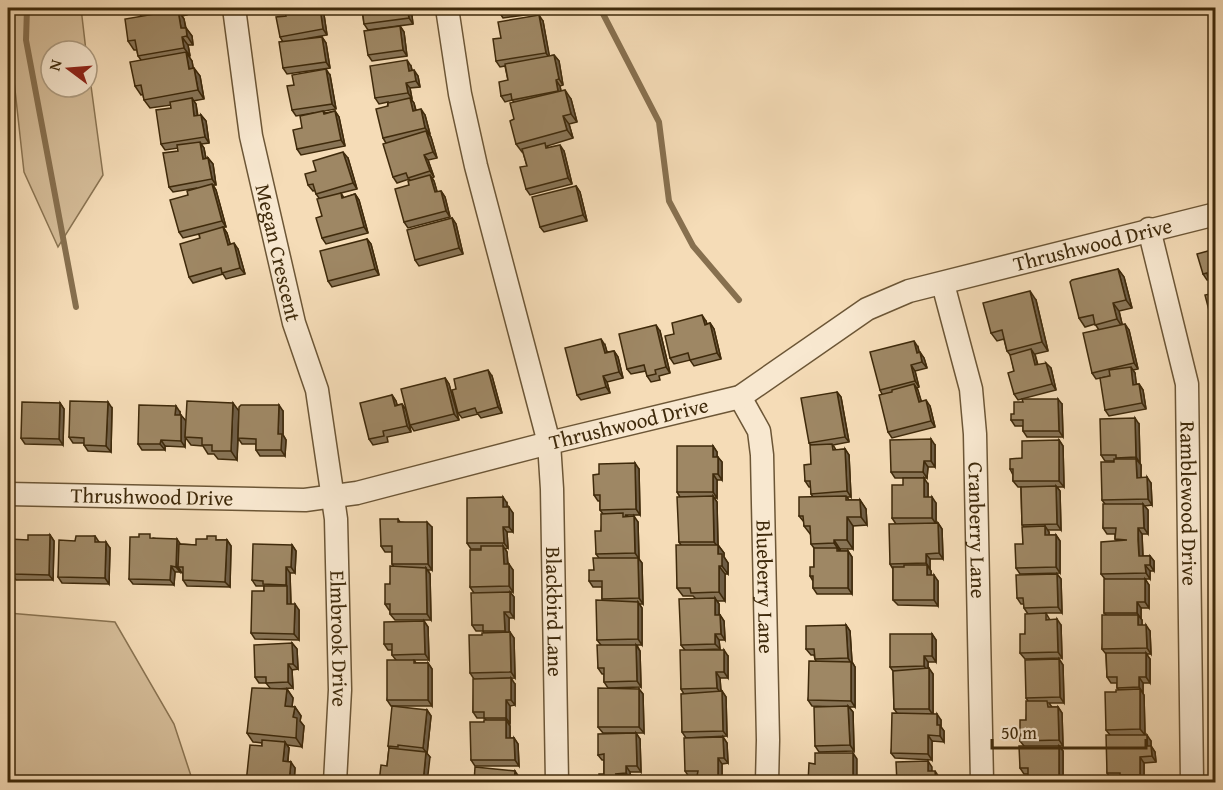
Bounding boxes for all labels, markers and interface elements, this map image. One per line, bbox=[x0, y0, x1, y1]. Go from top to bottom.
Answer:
north arrow bbox=[39, 39, 99, 99]
text: N bbox=[42, 56, 68, 73]
street label: Megan Crescent bbox=[248, 181, 309, 325]
street label: Thrushwood Drive bbox=[1010, 210, 1175, 279]
street label: Thrushwood Drive bbox=[546, 389, 712, 457]
street label: Ramblewood Drive bbox=[1172, 421, 1206, 586]
street label: Cranberry Lane bbox=[961, 462, 994, 599]
street label: Thrushwood Drive bbox=[70, 479, 234, 514]
street label: Blueberry Lane bbox=[748, 520, 782, 654]
street label: Blackbird Lane bbox=[538, 546, 571, 677]
street label: Elmbrook Drive bbox=[322, 570, 356, 708]
scale bar bbox=[992, 712, 1146, 750]
text: 50 m bbox=[1001, 719, 1037, 746]

